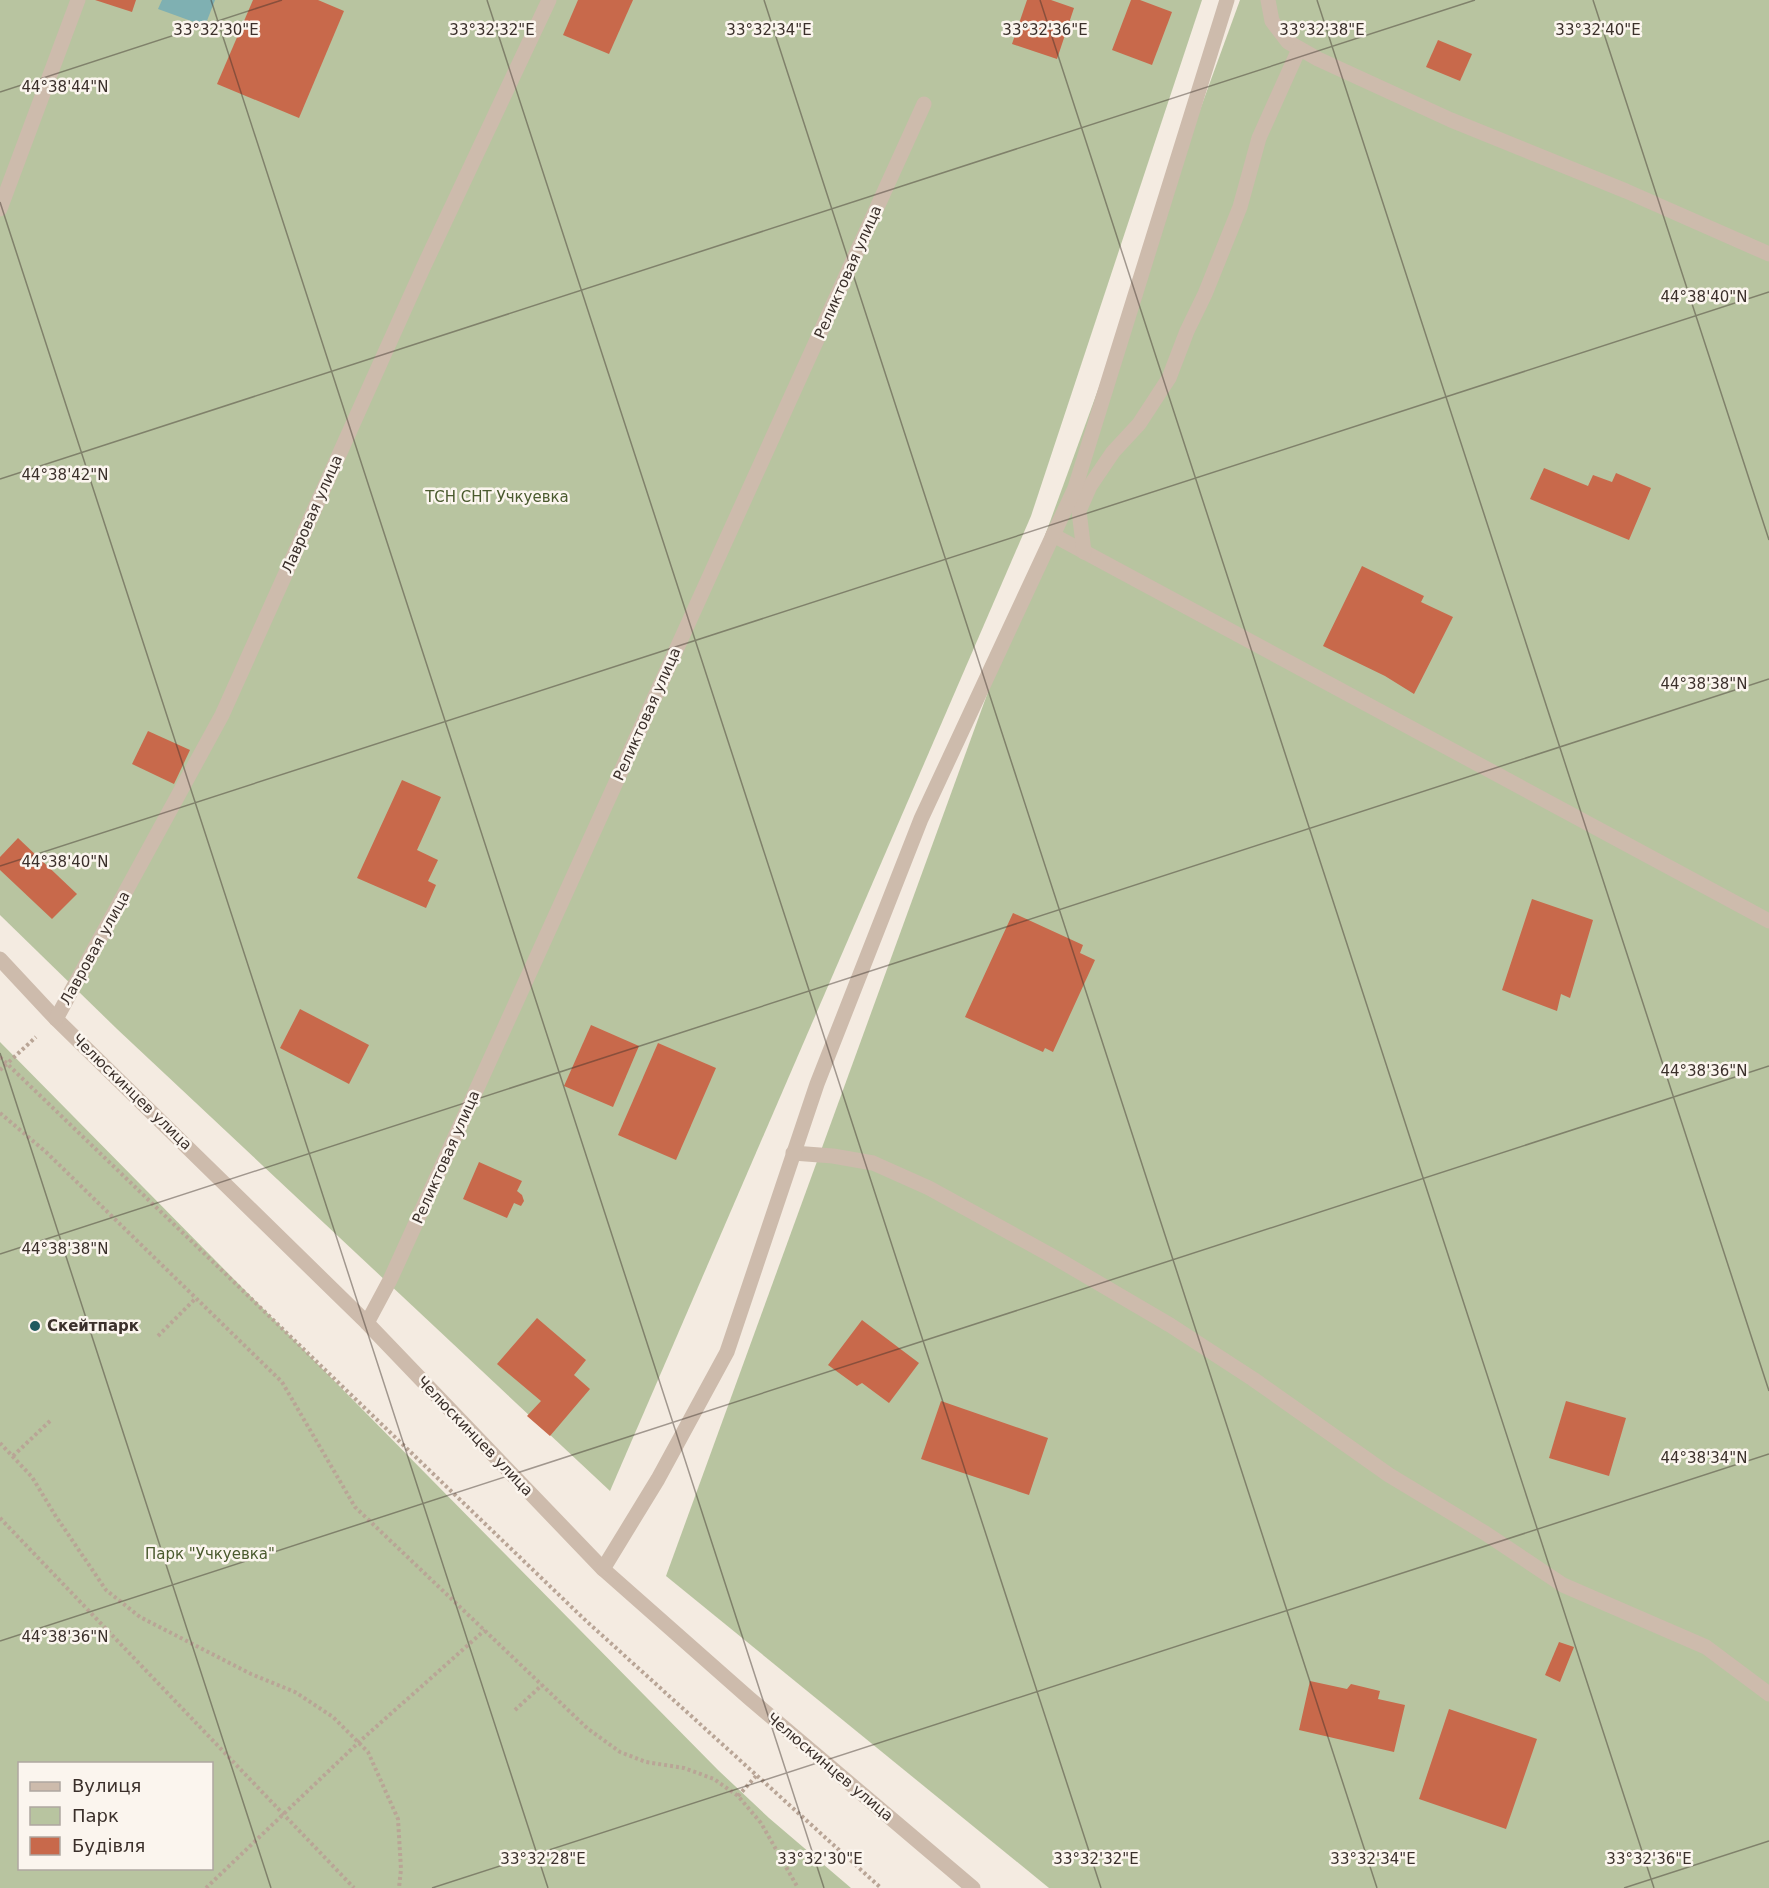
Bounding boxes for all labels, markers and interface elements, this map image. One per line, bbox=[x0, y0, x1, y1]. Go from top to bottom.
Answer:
text: 33°32'30"E bbox=[173, 21, 259, 39]
text: 33°32'32"E bbox=[449, 21, 535, 39]
text: 33°32'34"E bbox=[726, 21, 812, 39]
text: 33°32'36"E bbox=[1002, 21, 1088, 39]
text: 33°32'38"E bbox=[1279, 21, 1365, 39]
text: 33°32'40"E bbox=[1555, 21, 1641, 39]
text: 44°38'44"N bbox=[21, 78, 109, 96]
street label: Реликтовая улица bbox=[810, 203, 886, 341]
text: 44°38'40"N bbox=[1660, 288, 1748, 306]
street label: Лавровая улица bbox=[278, 452, 346, 576]
text: 44°38'42"N bbox=[21, 466, 109, 484]
park label: ТСН СНТ Учкуевка bbox=[424, 488, 569, 506]
street label: Реликтовая улица bbox=[609, 645, 685, 783]
text: 44°38'38"N bbox=[1660, 675, 1748, 693]
text: 44°38'40"N bbox=[21, 853, 109, 871]
street label: Лавровая улица bbox=[56, 888, 134, 1008]
street label: Челюскинцев улица bbox=[68, 1030, 196, 1154]
text: 44°38'36"N bbox=[1660, 1062, 1748, 1080]
street label: Реликтовая улица bbox=[408, 1088, 484, 1226]
text: 44°38'38"N bbox=[21, 1240, 109, 1258]
place label: Скейтпарк bbox=[47, 1317, 139, 1335]
marker: Скейтпарк bbox=[28, 1319, 42, 1333]
street label: Челюскинцев улица bbox=[413, 1372, 537, 1500]
text: 44°38'34"N bbox=[1660, 1449, 1748, 1467]
park label: Парк "Учкуевка" bbox=[145, 1545, 275, 1563]
text: 44°38'36"N bbox=[21, 1628, 109, 1646]
street label: Челюскинцев улица bbox=[763, 1709, 897, 1825]
legend bbox=[18, 1762, 213, 1870]
text: Вулиця bbox=[72, 1775, 141, 1796]
text: Парк bbox=[72, 1805, 119, 1826]
text: Будівля bbox=[72, 1835, 145, 1856]
text: 33°32'28"E bbox=[500, 1850, 586, 1868]
text: 33°32'30"E bbox=[777, 1850, 863, 1868]
text: 33°32'32"E bbox=[1053, 1850, 1139, 1868]
text: 33°32'34"E bbox=[1330, 1850, 1416, 1868]
text: 33°32'36"E bbox=[1606, 1850, 1692, 1868]

